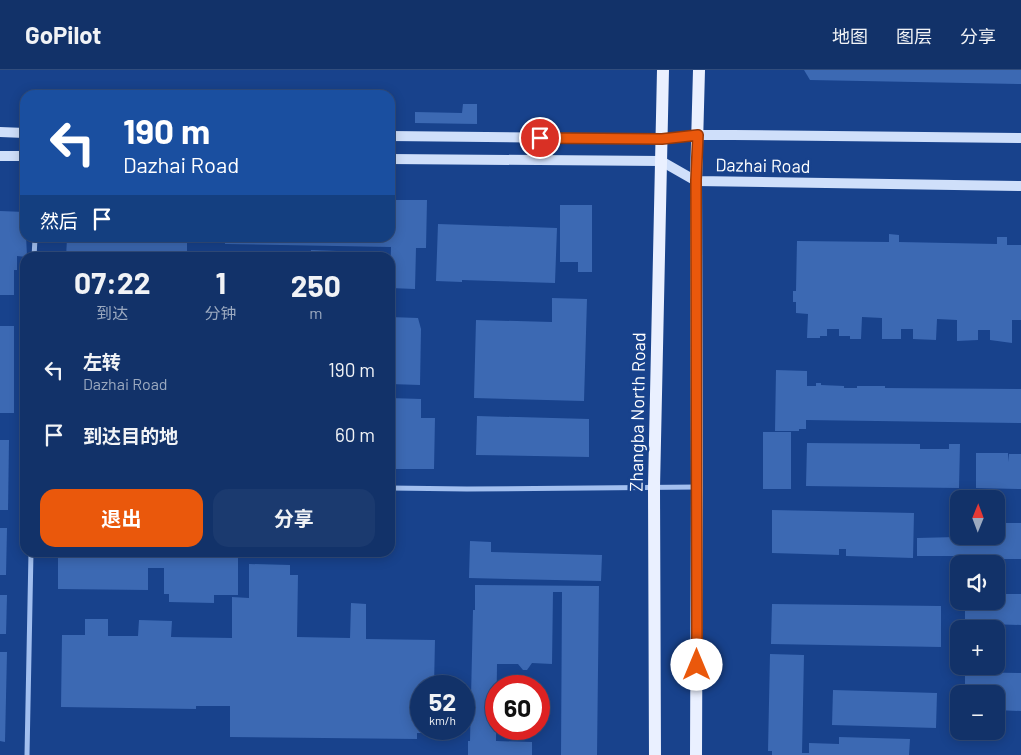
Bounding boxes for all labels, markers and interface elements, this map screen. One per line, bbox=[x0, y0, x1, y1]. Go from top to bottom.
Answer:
text: GoPilot bbox=[25, 20, 102, 49]
text: 地图 bbox=[832, 25, 868, 47]
text: 图层 bbox=[896, 25, 932, 47]
text: 分享 bbox=[960, 25, 996, 47]
text: 190 m bbox=[123, 109, 210, 151]
icon: left bbox=[40, 110, 105, 175]
pin bbox=[519, 117, 561, 159]
icon: arrive bbox=[526, 124, 554, 152]
text: Dazhai Road bbox=[123, 151, 239, 177]
street label: Dazhai Road bbox=[715, 153, 811, 177]
icon: arrive bbox=[88, 205, 116, 233]
text: 然后 bbox=[40, 209, 78, 232]
text: 07:22 bbox=[74, 264, 151, 300]
text: 1 bbox=[215, 264, 226, 300]
text: 250 bbox=[291, 267, 341, 303]
text: 到达 bbox=[96, 303, 128, 322]
text: 分钟 bbox=[205, 303, 237, 322]
text: m bbox=[309, 303, 322, 322]
street label: Zhangba North Road bbox=[625, 332, 649, 492]
text: 左转 bbox=[83, 350, 121, 373]
icon: left bbox=[40, 356, 68, 384]
text: 190 m bbox=[328, 358, 375, 381]
text: Dazhai Road bbox=[83, 374, 168, 393]
icon: arrive bbox=[40, 421, 68, 449]
text: 60 m bbox=[335, 423, 375, 446]
text: 到达目的地 bbox=[83, 424, 178, 447]
button: 退出 bbox=[40, 489, 203, 547]
button: 分享 bbox=[213, 489, 375, 547]
north arrow bbox=[950, 490, 1005, 545]
map controls bbox=[950, 490, 1005, 740]
button: sound bbox=[950, 555, 1005, 610]
button: + bbox=[950, 620, 1005, 675]
position arrow bbox=[670, 638, 722, 690]
speed limit sign: 60 bbox=[485, 675, 550, 740]
button: − bbox=[950, 685, 1005, 740]
text: 52 bbox=[429, 686, 456, 716]
text: km/h bbox=[429, 713, 456, 727]

